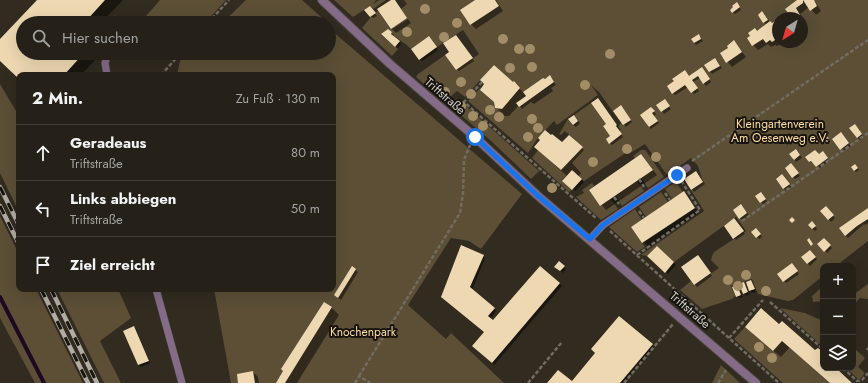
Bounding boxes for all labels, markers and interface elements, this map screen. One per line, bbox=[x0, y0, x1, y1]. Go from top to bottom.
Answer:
north arrow bbox=[772, 12, 808, 48]
search box bbox=[16, 16, 336, 60]
icon: search bbox=[30, 27, 52, 49]
text: Hier suchen bbox=[62, 27, 139, 49]
street label: Triftstraße bbox=[421, 73, 469, 119]
text: 2 Min. bbox=[32, 86, 83, 110]
text: Zu Fuß · 130 m bbox=[236, 89, 320, 108]
park label: Kleingartenverein Am Oesenweg e.V. bbox=[731, 115, 829, 147]
route start bbox=[466, 128, 484, 146]
text: Geradeaus bbox=[70, 132, 146, 154]
icon: ahead bbox=[32, 142, 54, 164]
text: 80 m bbox=[291, 143, 320, 162]
text: Triftstraße bbox=[70, 154, 123, 173]
route end bbox=[668, 166, 686, 184]
text: Links abbiegen bbox=[70, 188, 176, 210]
icon: left bbox=[32, 198, 54, 220]
text: 50 m bbox=[291, 199, 320, 218]
text: Triftstraße bbox=[70, 210, 123, 229]
icon: arrive bbox=[32, 254, 54, 276]
text: Ziel erreicht bbox=[70, 254, 155, 276]
map controls bbox=[820, 263, 856, 371]
button: + bbox=[820, 263, 856, 299]
street label: Triftstraße bbox=[666, 287, 714, 333]
button: − bbox=[820, 299, 856, 335]
park label: Knochenpark bbox=[330, 323, 397, 341]
button: layers bbox=[820, 335, 856, 371]

